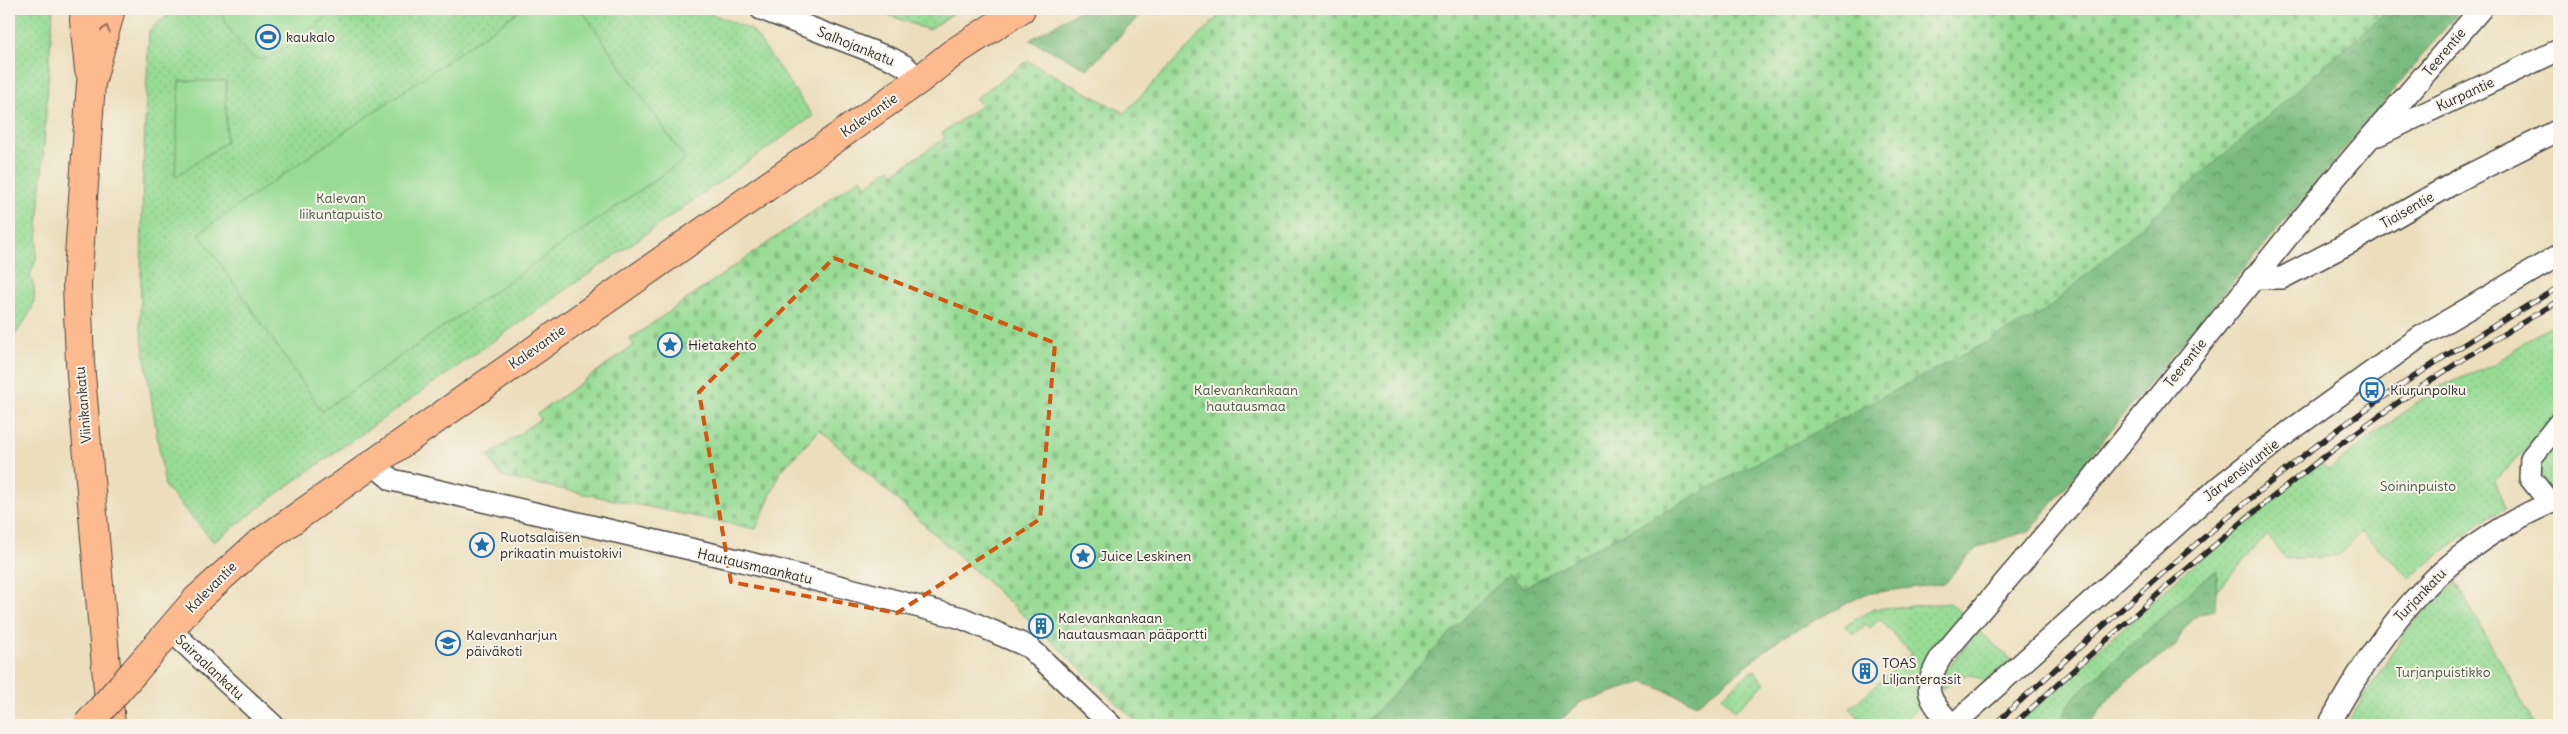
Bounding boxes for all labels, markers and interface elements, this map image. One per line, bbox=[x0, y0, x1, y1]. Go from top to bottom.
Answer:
street label: Salhojankatu bbox=[815, 22, 897, 70]
sports icon: kaukalo bbox=[255, 24, 281, 50]
street label: Teerentie bbox=[2419, 24, 2469, 80]
one-way arrow bbox=[100, 26, 110, 34]
place label: kaukalo bbox=[286, 28, 335, 46]
street label: Kurpantie bbox=[2433, 73, 2497, 115]
street label: Kalevantie bbox=[837, 89, 901, 141]
street label: Tiaisentie bbox=[2377, 187, 2437, 233]
park label: Kalevan liikuntapuisto bbox=[299, 189, 383, 223]
street label: Kalevantie bbox=[505, 321, 569, 373]
place icon: Hietakehto bbox=[657, 332, 683, 358]
street label: Teerentie bbox=[2160, 335, 2210, 391]
place label: Hietakehto bbox=[688, 336, 757, 354]
street label: Viinikankatu bbox=[71, 366, 95, 444]
bus stop icon: Kiurunpolku bbox=[2359, 377, 2385, 403]
park label: Kalevankankaan hautausmaa bbox=[1194, 381, 1298, 415]
place label: Kiurunpolku bbox=[2390, 381, 2466, 399]
street label: Järvensivuntie bbox=[2200, 435, 2282, 505]
park label: Soininpuisto bbox=[2380, 477, 2456, 495]
place label: Ruotsalaisen prikaatin muistokivi bbox=[500, 528, 622, 562]
place icon: Ruotsalaisen prikaatin muistokivi bbox=[469, 532, 495, 558]
place icon: Juice Leskinen bbox=[1070, 543, 1096, 569]
street label: Hautausmaankatu bbox=[696, 544, 814, 588]
place label: Juice Leskinen bbox=[1100, 547, 1191, 565]
street label: Kalevantie bbox=[182, 558, 240, 616]
street label: Turjankatu bbox=[2390, 565, 2450, 625]
place label: Kalevankankaan hautausmaan pääportti bbox=[1058, 609, 1207, 643]
building icon: Kalevankankaan hautausmaan pääportti bbox=[1028, 613, 1054, 639]
place label: Kalevanharjun päiväkoti bbox=[466, 626, 557, 660]
school or university icon: Kalevanharjun päiväkoti bbox=[435, 630, 461, 656]
street label: Sairaalankatu bbox=[172, 631, 248, 703]
place label: TOAS Liljanterassit bbox=[1882, 654, 1962, 688]
building icon: TOAS Liljanterassit bbox=[1852, 658, 1878, 684]
park label: Turjanpuistikko bbox=[2395, 663, 2491, 681]

